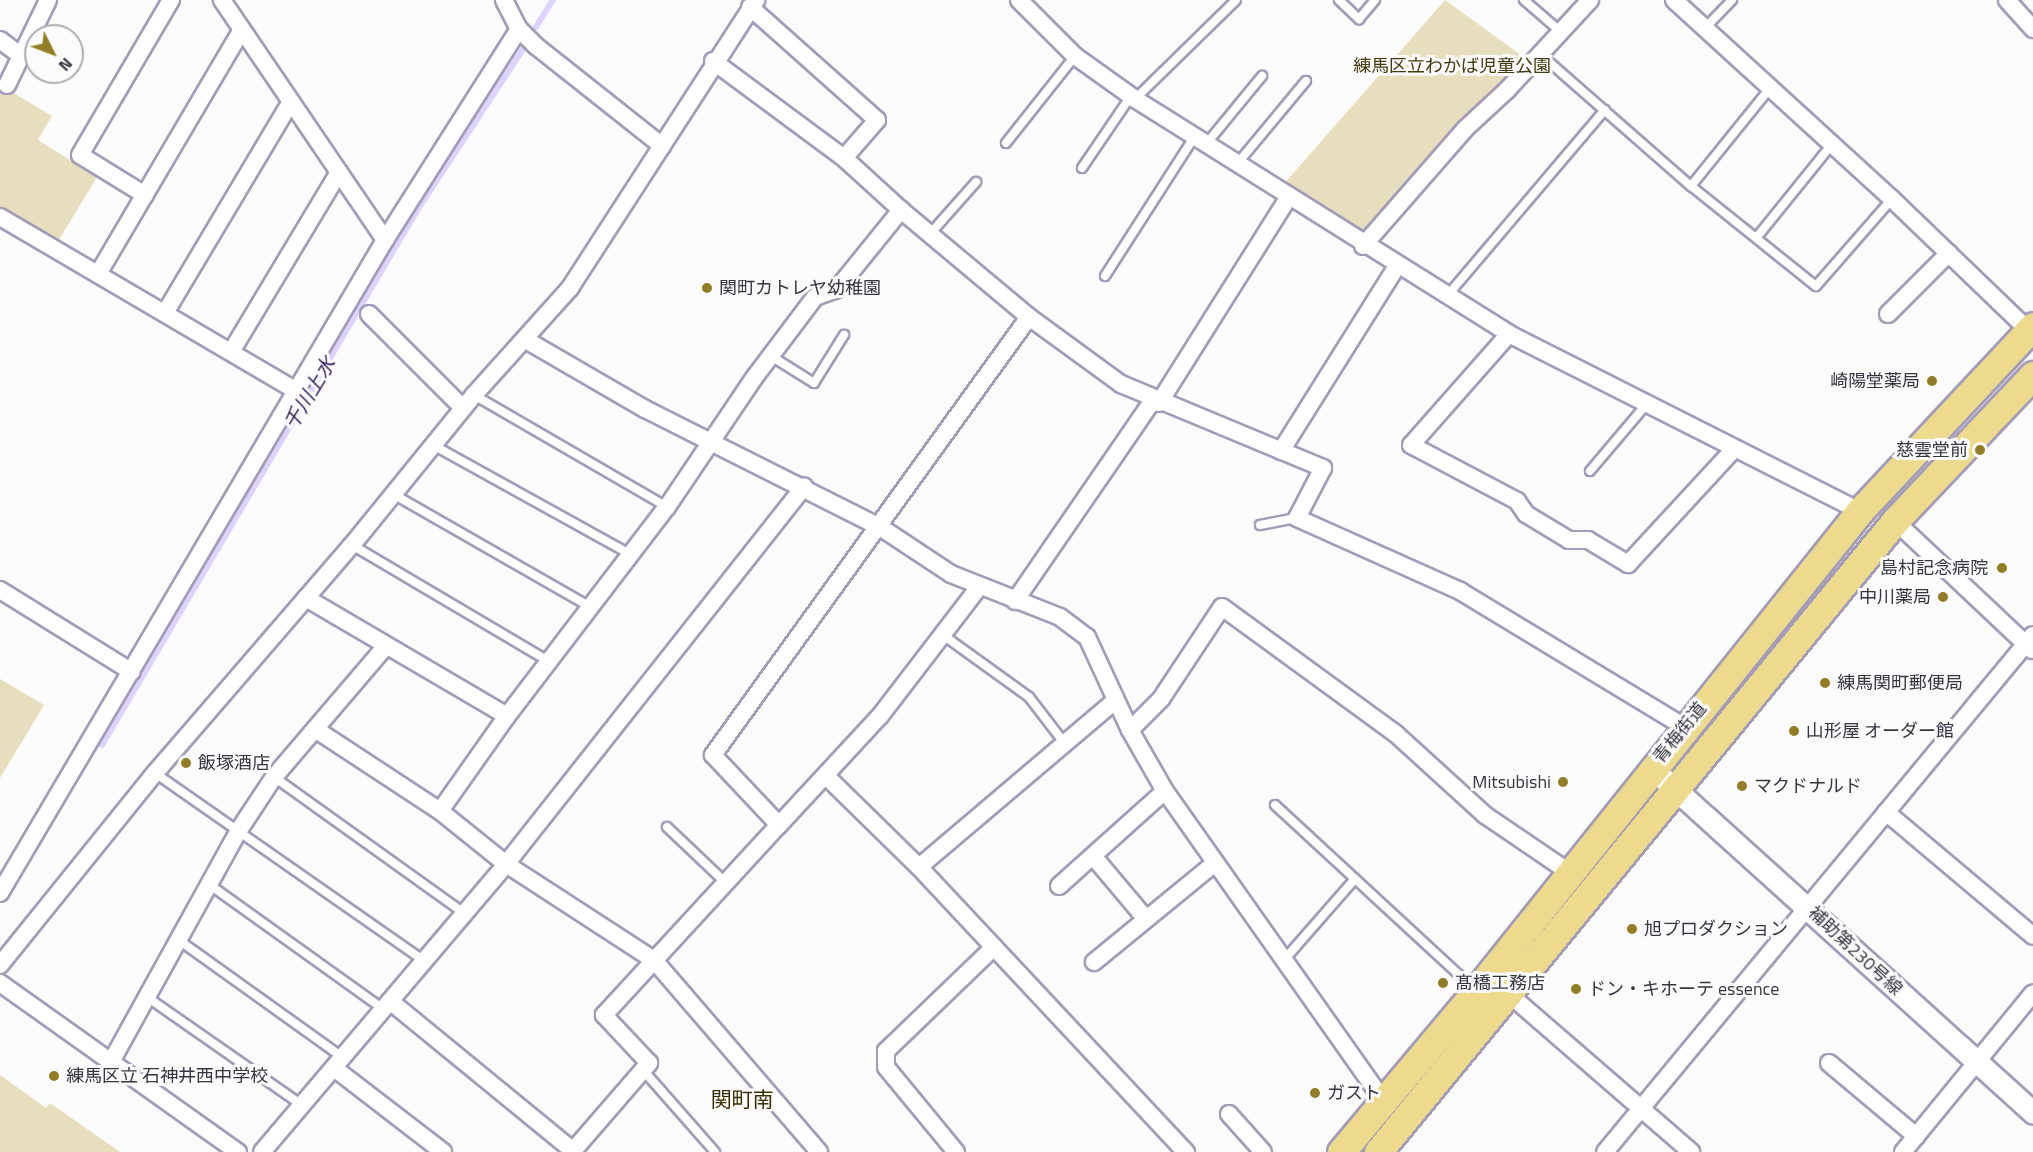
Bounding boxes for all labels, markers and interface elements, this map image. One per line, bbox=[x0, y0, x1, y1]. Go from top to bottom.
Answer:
north arrow bbox=[24, 24, 84, 84]
text: N bbox=[53, 53, 79, 77]
park label: 練馬区立わかば児童公園 bbox=[1353, 55, 1551, 77]
place label: 関町カトレヤ幼稚園 bbox=[719, 277, 881, 299]
marker: 関町カトレヤ幼稚園 bbox=[700, 281, 714, 295]
water label: 千川上水 bbox=[278, 353, 340, 433]
place label: 崎陽堂薬局 bbox=[1830, 370, 1920, 392]
marker: 崎陽堂薬局 bbox=[1925, 374, 1939, 388]
place label: 慈雲堂前 bbox=[1896, 439, 1968, 461]
marker: 慈雲堂前 bbox=[1973, 443, 1987, 457]
place label: 島村記念病院 bbox=[1880, 557, 1988, 579]
marker: 島村記念病院 bbox=[1993, 559, 2011, 577]
place label: 中川薬局 bbox=[1859, 586, 1931, 608]
marker: 中川薬局 bbox=[1936, 590, 1950, 604]
place label: 練馬関町郵便局 bbox=[1837, 672, 1963, 694]
marker: 練馬関町郵便局 bbox=[1818, 676, 1832, 690]
street label: 青梅街道 bbox=[1649, 698, 1711, 768]
place label: 山形屋 オーダー館 bbox=[1806, 720, 1954, 742]
marker: 山形屋 オーダー館 bbox=[1787, 724, 1801, 738]
place label: 飯塚酒店 bbox=[198, 752, 270, 774]
marker: 飯塚酒店 bbox=[179, 756, 193, 770]
place label: Mitsubishi bbox=[1472, 771, 1551, 793]
marker: Mitsubishi bbox=[1556, 775, 1570, 789]
place label: マクドナルド bbox=[1754, 775, 1862, 797]
marker: マクドナルド bbox=[1735, 779, 1749, 793]
street label: 補助第230号線 bbox=[1804, 902, 1906, 1000]
place label: 旭プロダクション bbox=[1644, 918, 1788, 940]
marker: 旭プロダクション bbox=[1625, 922, 1639, 936]
place label: 髙橋工務店 bbox=[1455, 972, 1545, 994]
marker: 髙橋工務店 bbox=[1436, 976, 1450, 990]
place label: ドン・キホーテ essence bbox=[1588, 978, 1779, 1000]
marker: ドン・キホーテ essence bbox=[1569, 982, 1583, 996]
place label: 練馬区立 石神井西中学校 bbox=[66, 1065, 268, 1087]
marker: 練馬区立 石神井西中学校 bbox=[47, 1069, 61, 1083]
place label: ガスト bbox=[1327, 1082, 1381, 1104]
district label: 関町南 bbox=[711, 1086, 773, 1112]
marker: ガスト bbox=[1308, 1086, 1322, 1100]

